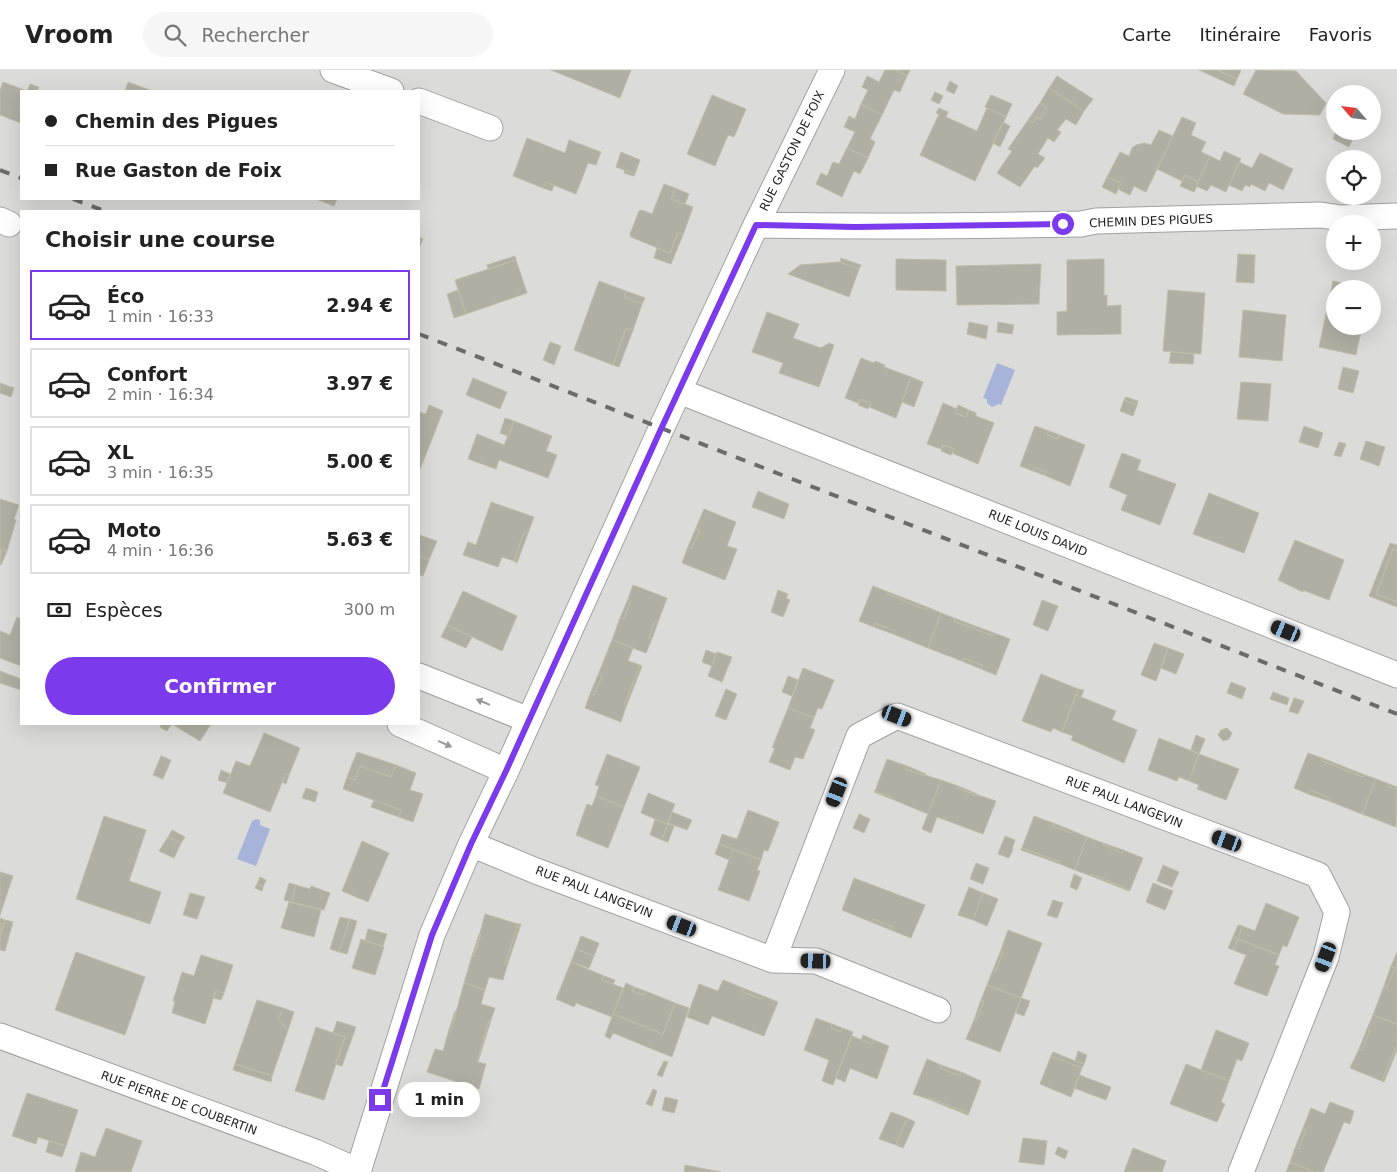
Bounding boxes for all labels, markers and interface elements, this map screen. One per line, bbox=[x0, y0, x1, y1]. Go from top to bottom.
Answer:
search box bbox=[143, 12, 493, 57]
text: Vroom bbox=[25, 21, 113, 49]
icon: search bbox=[161, 21, 189, 49]
text: Rechercher bbox=[201, 24, 309, 46]
text: Carte bbox=[1122, 24, 1171, 45]
text: Itinéraire bbox=[1199, 24, 1281, 45]
text: Favoris bbox=[1309, 24, 1372, 45]
north arrow bbox=[1326, 85, 1381, 140]
map controls bbox=[1326, 85, 1381, 335]
street label: RUE GASTON DE FOIX bbox=[757, 89, 827, 213]
text: Chemin des Pigues bbox=[75, 110, 278, 132]
button: locate bbox=[1326, 150, 1381, 205]
text: Rue Gaston de Foix bbox=[75, 159, 282, 181]
street label: CHEMIN DES PIGUES bbox=[1089, 212, 1213, 230]
route start bbox=[1052, 213, 1074, 235]
button: + bbox=[1326, 215, 1381, 270]
text: Choisir une course bbox=[45, 227, 275, 252]
button: − bbox=[1326, 280, 1381, 335]
icon: car bbox=[47, 283, 92, 328]
text: Éco bbox=[107, 285, 144, 307]
text: 2.94 € bbox=[326, 294, 393, 316]
text: 1 min · 16:33 bbox=[107, 307, 214, 326]
icon: car bbox=[47, 361, 92, 406]
text: Confort bbox=[107, 363, 187, 385]
text: 3.97 € bbox=[326, 372, 393, 394]
text: 2 min · 16:34 bbox=[107, 385, 214, 404]
icon: car bbox=[47, 439, 92, 484]
text: XL bbox=[107, 441, 134, 463]
text: 5.00 € bbox=[326, 450, 393, 472]
text: 3 min · 16:35 bbox=[107, 463, 214, 482]
street label: RUE LOUIS DAVID bbox=[986, 507, 1090, 559]
icon: car bbox=[47, 517, 92, 562]
text: Moto bbox=[107, 519, 161, 541]
text: 5.63 € bbox=[326, 528, 393, 550]
text: 4 min · 16:36 bbox=[107, 541, 214, 560]
icon: cash bbox=[45, 596, 73, 624]
text: Espèces bbox=[85, 599, 163, 621]
text: 300 m bbox=[344, 600, 395, 619]
car bbox=[1269, 618, 1302, 644]
button: Confirmer bbox=[45, 657, 395, 715]
one-way arrow bbox=[476, 698, 491, 705]
car bbox=[880, 704, 913, 728]
one-way arrow bbox=[438, 740, 452, 748]
street label: RUE PAUL LANGEVIN bbox=[1064, 773, 1184, 831]
car bbox=[824, 775, 849, 809]
car bbox=[1210, 829, 1243, 853]
street label: RUE PAUL LANGEVIN bbox=[534, 863, 654, 921]
car bbox=[665, 914, 698, 938]
car bbox=[1313, 940, 1338, 974]
car bbox=[800, 953, 831, 969]
street label: RUE PIERRE DE COUBERTIN bbox=[99, 1068, 259, 1138]
callout: 1 min bbox=[398, 1082, 480, 1118]
route end bbox=[369, 1089, 391, 1111]
text: 1 min bbox=[414, 1090, 464, 1109]

